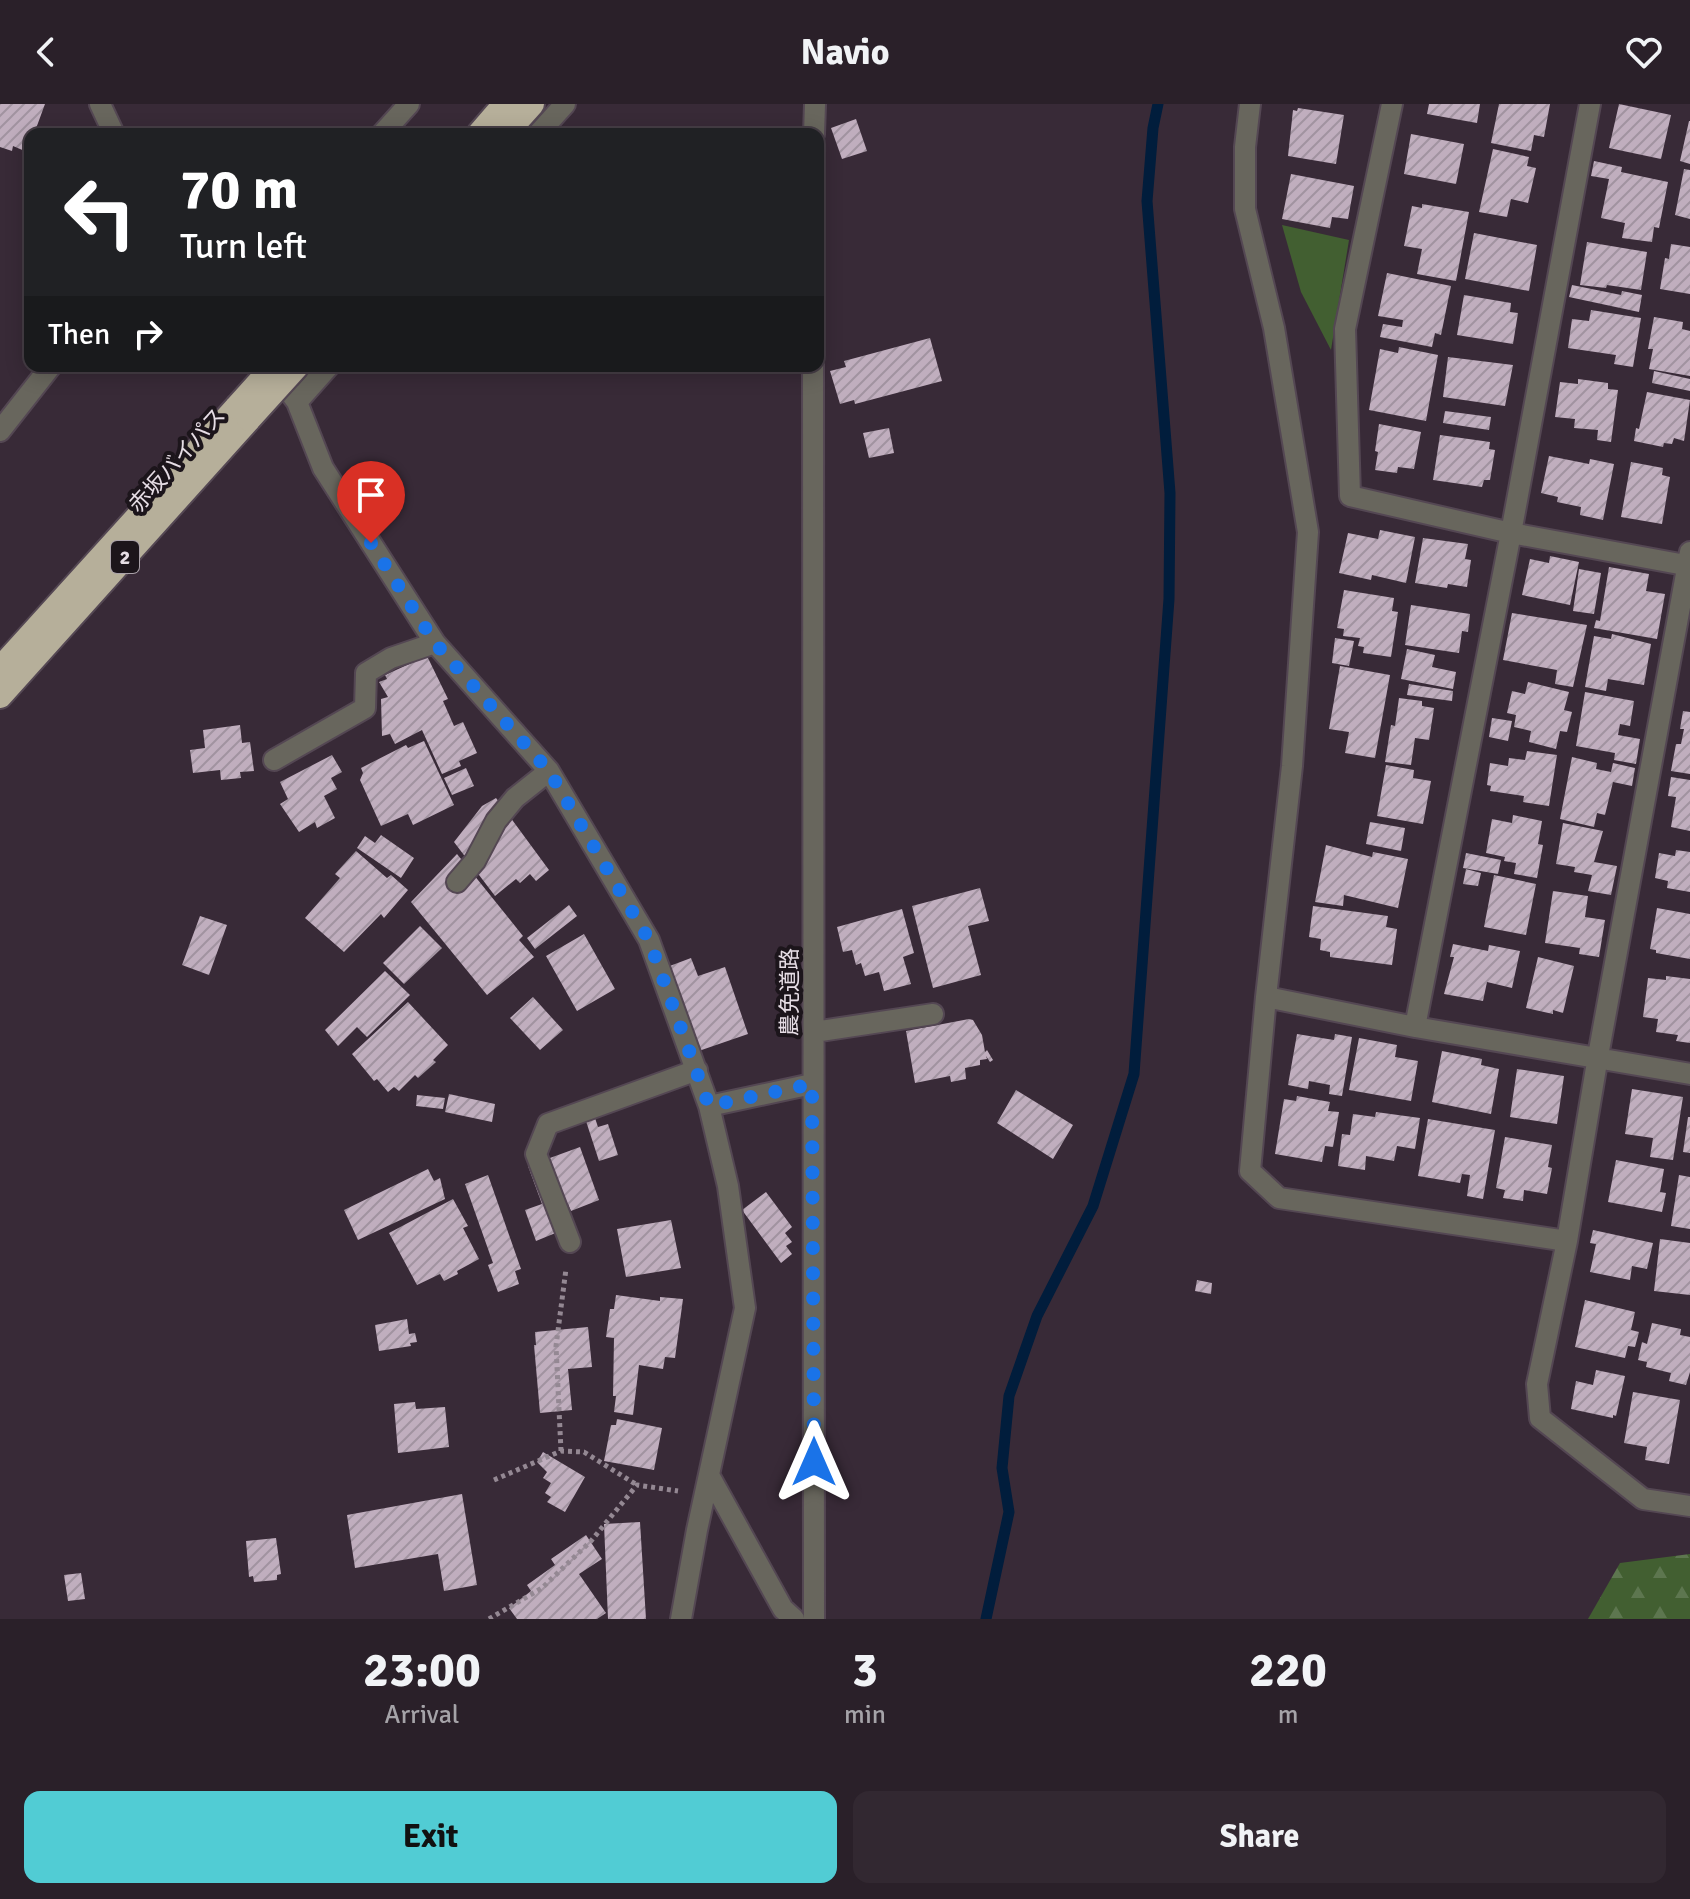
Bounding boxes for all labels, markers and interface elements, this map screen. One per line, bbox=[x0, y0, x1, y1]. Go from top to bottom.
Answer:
icon: back bbox=[24, 30, 68, 74]
text: Navio bbox=[801, 30, 889, 75]
icon: heart bbox=[1622, 30, 1666, 74]
text: 70 m bbox=[180, 155, 298, 224]
icon: left bbox=[48, 160, 152, 264]
text: Turn left bbox=[180, 224, 307, 269]
icon: right bbox=[126, 312, 170, 356]
text: Then bbox=[48, 316, 110, 353]
street label: 赤坂バイパス bbox=[123, 402, 231, 518]
pin bbox=[337, 461, 405, 543]
icon: arrive bbox=[349, 473, 393, 517]
road number: 2 bbox=[111, 541, 139, 573]
street label: 農免道路 bbox=[776, 948, 803, 1036]
position arrow bbox=[772, 1420, 856, 1504]
text: 23:00 bbox=[363, 1641, 481, 1700]
text: 3 bbox=[852, 1641, 878, 1700]
text: 220 bbox=[1249, 1641, 1327, 1700]
text: Arrival bbox=[385, 1699, 459, 1731]
text: min bbox=[844, 1699, 886, 1731]
text: m bbox=[1278, 1699, 1298, 1731]
button: Exit bbox=[24, 1791, 837, 1883]
button: Share bbox=[853, 1791, 1666, 1883]

